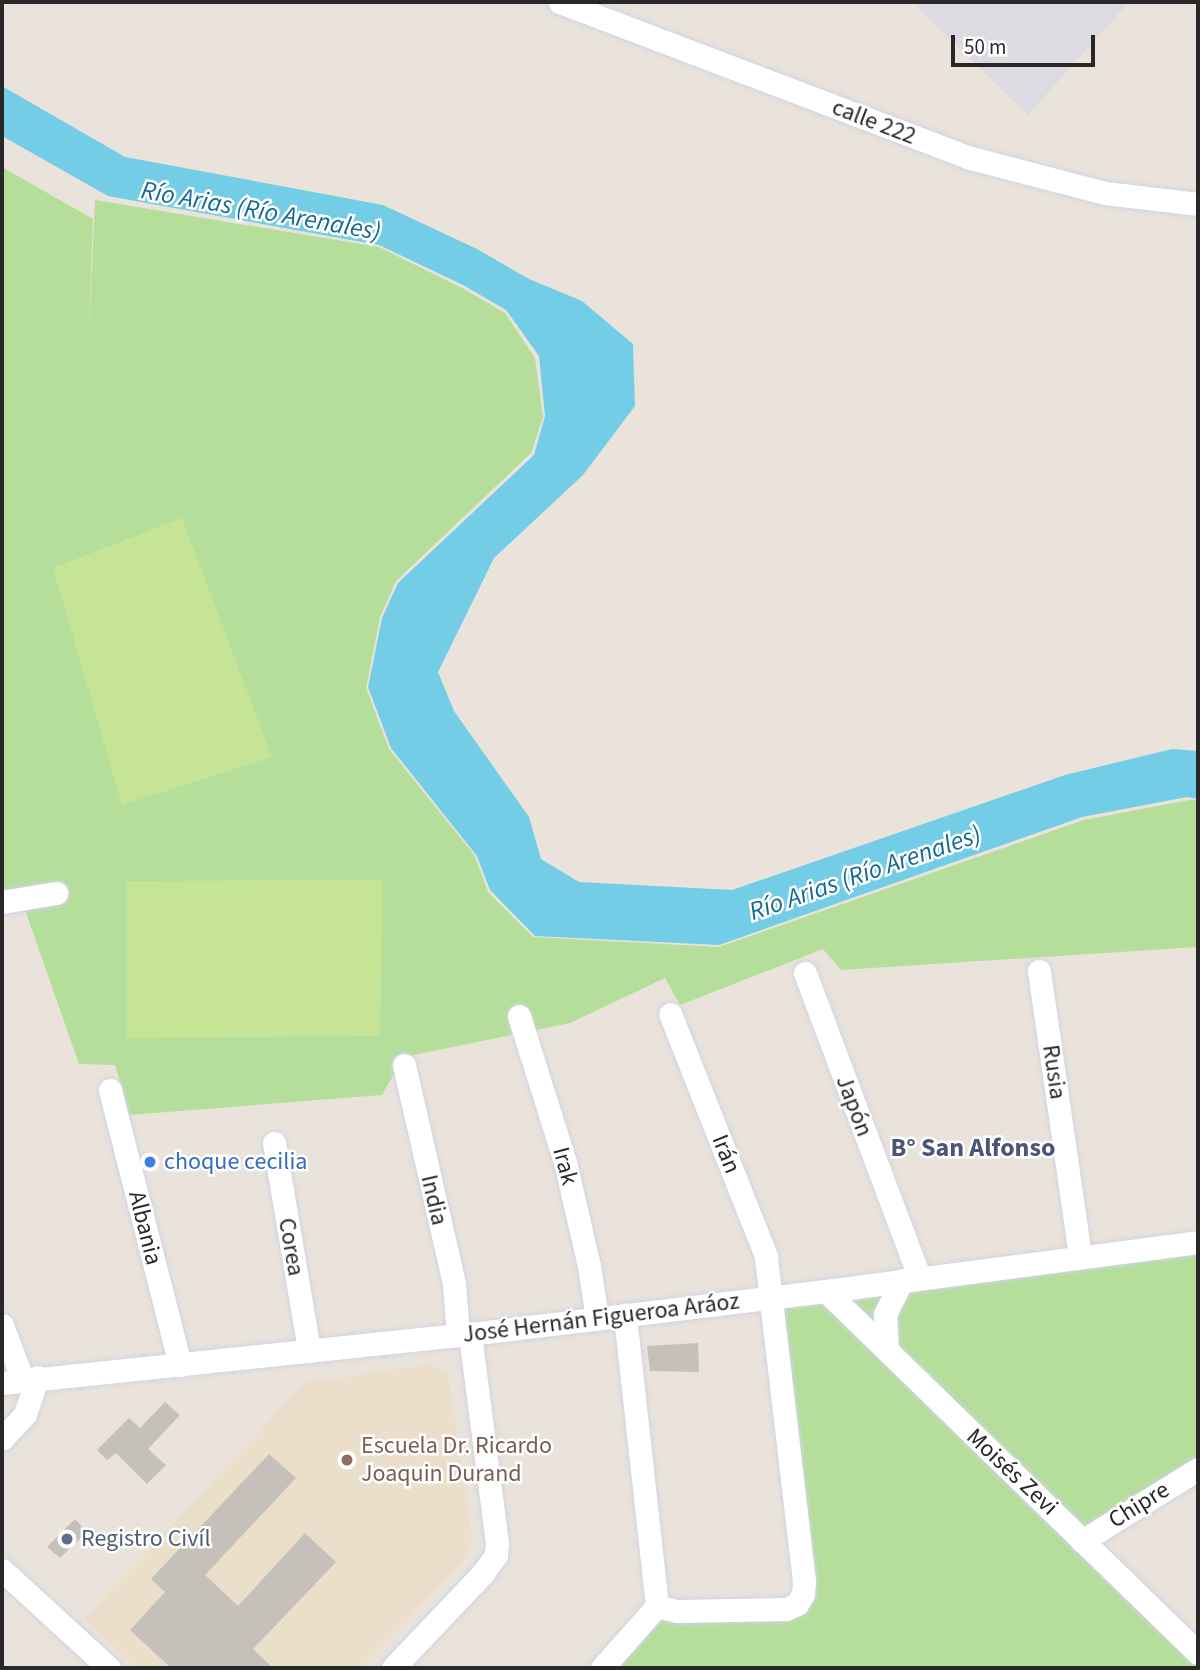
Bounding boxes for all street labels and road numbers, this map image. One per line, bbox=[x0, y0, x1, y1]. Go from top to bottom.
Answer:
street label: calle 222 bbox=[828, 93, 920, 151]
street label: Rusia bbox=[1036, 1043, 1072, 1101]
street label: Japón bbox=[829, 1071, 879, 1141]
street label: Irán bbox=[705, 1130, 747, 1178]
street label: Irak bbox=[546, 1144, 584, 1188]
street label: India bbox=[414, 1172, 454, 1228]
street label: Albania bbox=[122, 1188, 168, 1268]
street label: Corea bbox=[272, 1216, 310, 1278]
street label: José Hernán Figueroa Aráoz bbox=[461, 1287, 741, 1349]
street label: Moisés Zevi bbox=[960, 1422, 1064, 1522]
street label: Chipre bbox=[1103, 1475, 1175, 1535]

